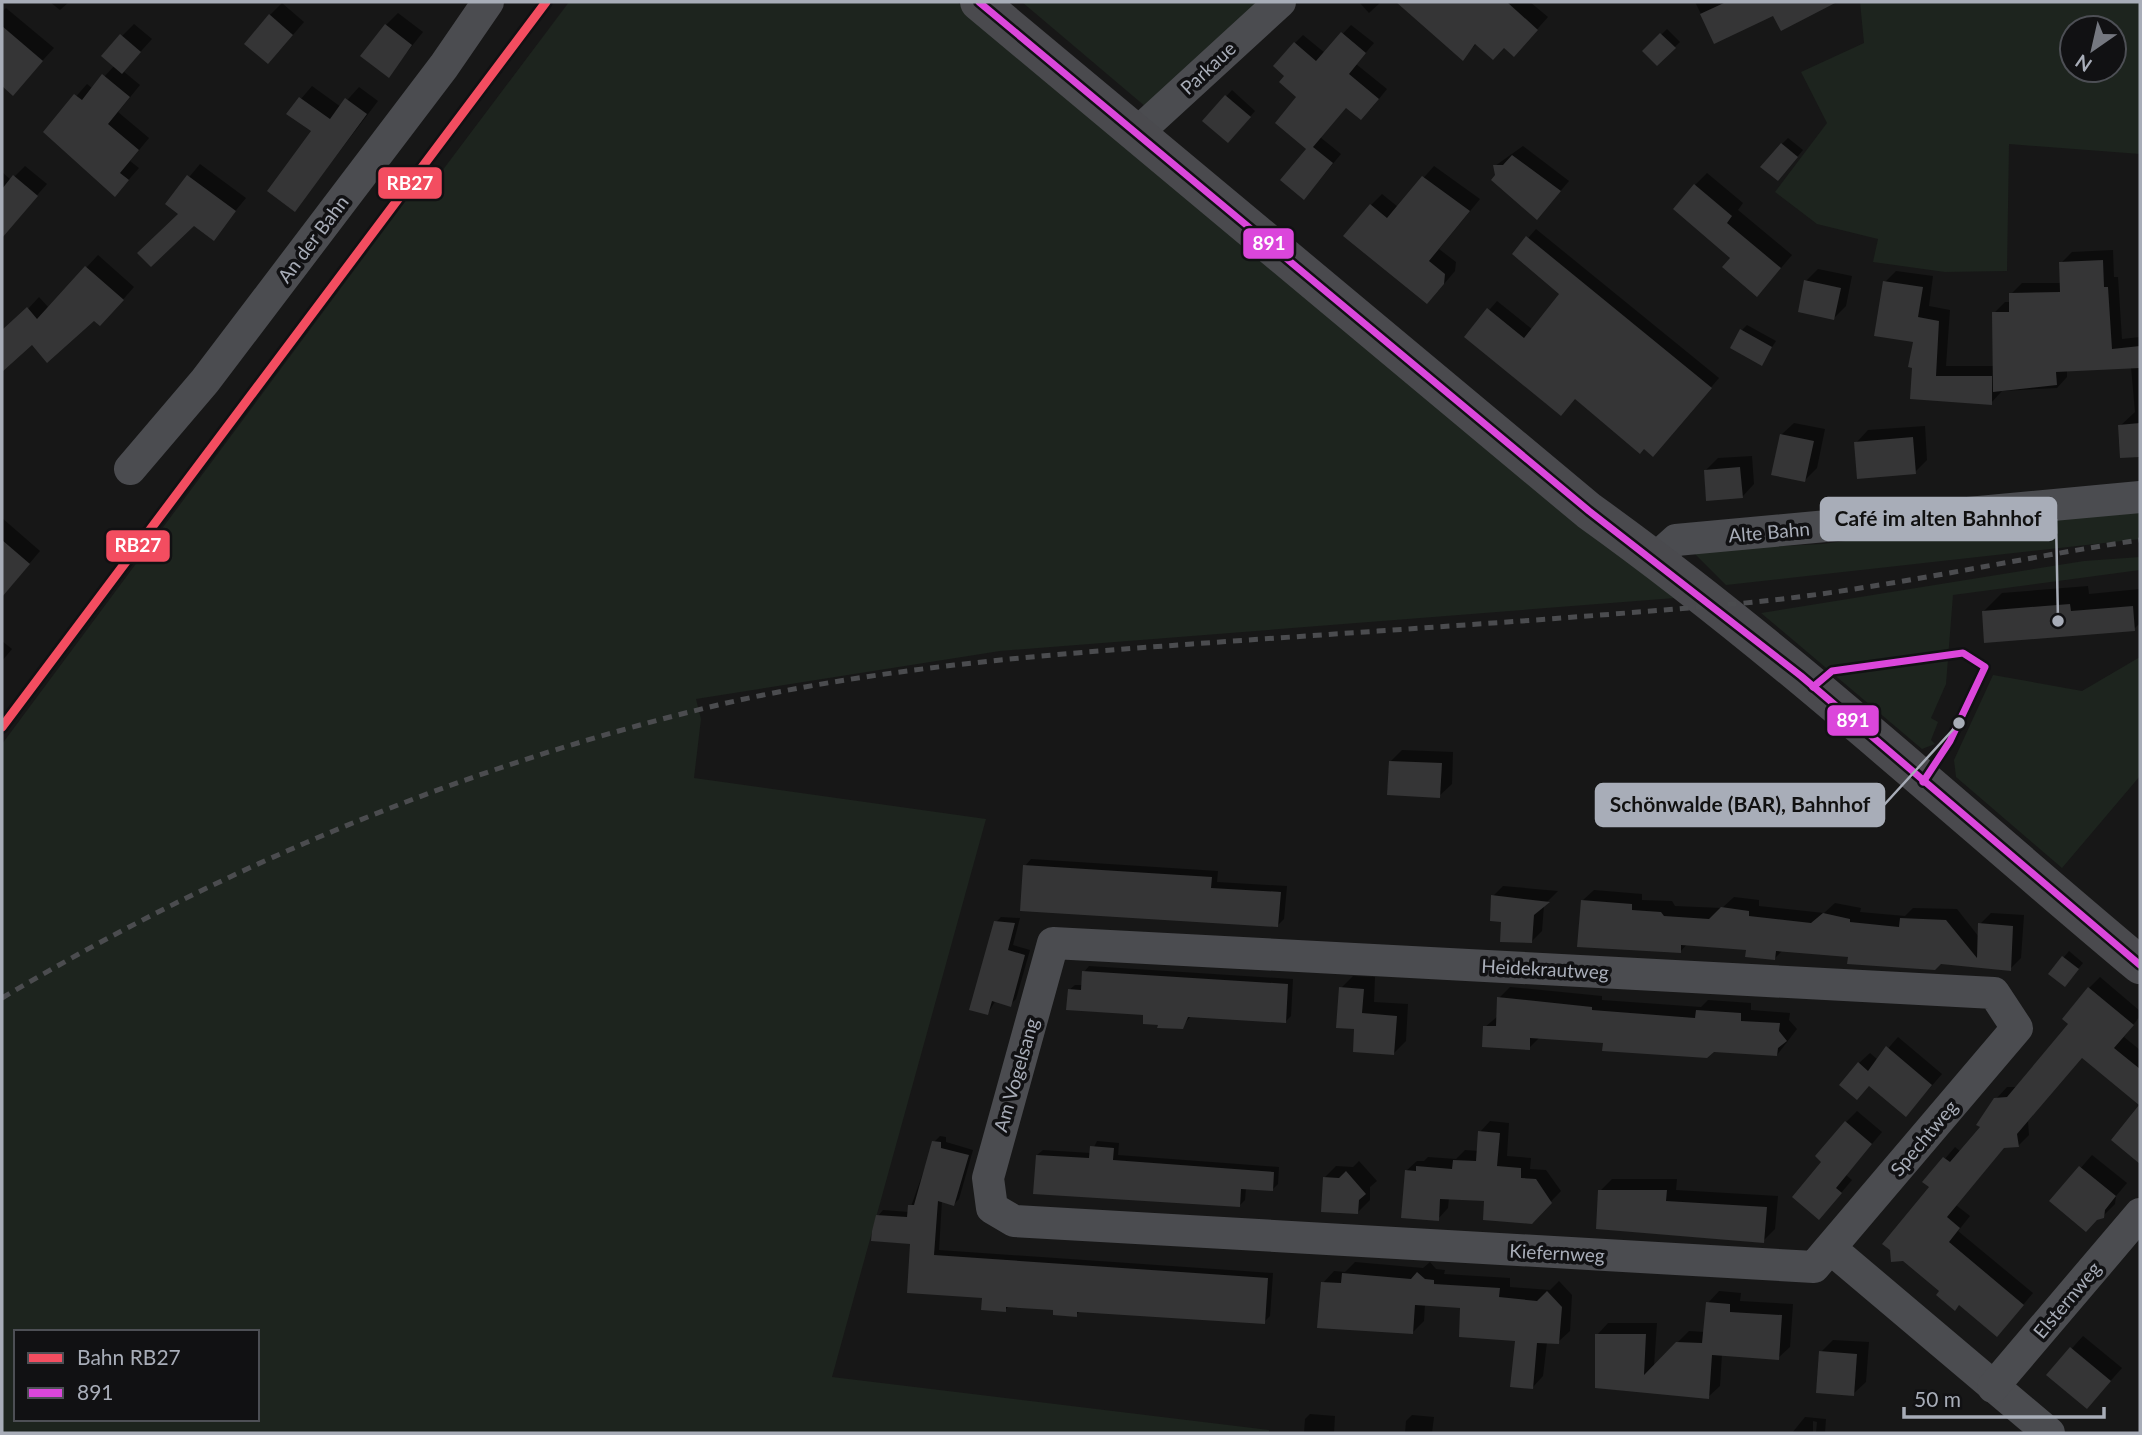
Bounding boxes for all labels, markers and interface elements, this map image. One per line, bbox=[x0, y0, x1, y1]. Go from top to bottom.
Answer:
north arrow bbox=[2058, 14, 2128, 84]
street label: Parkaue bbox=[1175, 36, 1240, 99]
text: N bbox=[2071, 50, 2096, 77]
line badge: RB27 bbox=[377, 166, 443, 200]
text: RB27 bbox=[387, 171, 433, 194]
street label: An der Bahn bbox=[272, 191, 353, 287]
line badge: 891 bbox=[1242, 227, 1295, 260]
text: 891 bbox=[1252, 231, 1286, 254]
callout: Café im alten Bahnhof bbox=[1821, 498, 2056, 540]
text: Café im alten Bahnhof bbox=[1835, 505, 2042, 530]
street label: Alte Bahn bbox=[1727, 516, 1811, 547]
line badge: RB27 bbox=[105, 529, 171, 563]
text: RB27 bbox=[115, 533, 161, 556]
line badge: 891 bbox=[1826, 704, 1880, 737]
text: 891 bbox=[1836, 708, 1870, 731]
callout: Schönwalde (BAR), Bahnhof bbox=[1596, 784, 1884, 826]
text: Schönwalde (BAR), Bahnhof bbox=[1610, 791, 1871, 816]
street label: Heidekrautweg bbox=[1481, 954, 1609, 983]
street label: Am Vogelsang bbox=[988, 1015, 1043, 1134]
street label: Spechtweg bbox=[1885, 1095, 1962, 1180]
street label: Kiefernweg bbox=[1509, 1239, 1605, 1266]
street label: Elsternweg bbox=[2028, 1257, 2105, 1343]
legend bbox=[14, 1330, 259, 1421]
text: Bahn RB27 bbox=[77, 1344, 181, 1369]
scale bar bbox=[1904, 1376, 2104, 1420]
text: 891 bbox=[77, 1379, 114, 1404]
text: 50 m bbox=[1914, 1386, 1961, 1411]

